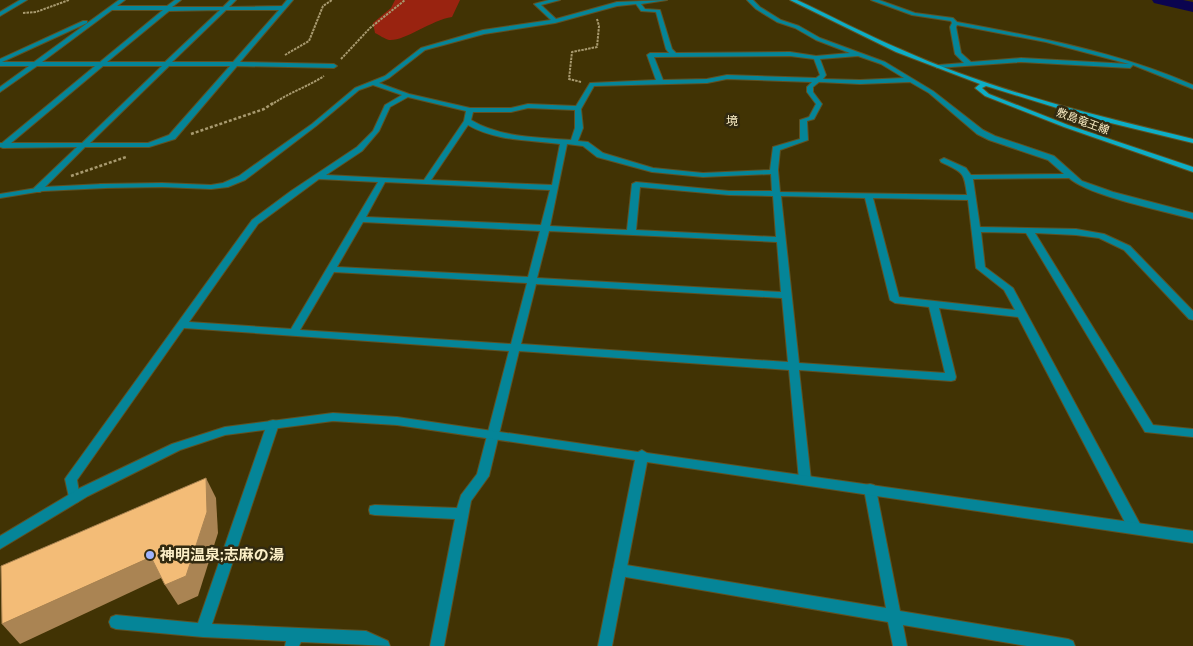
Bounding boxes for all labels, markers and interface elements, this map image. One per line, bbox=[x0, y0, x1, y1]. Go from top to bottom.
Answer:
street label: 敷島竜王線 bbox=[1054, 105, 1111, 138]
district label: 境 bbox=[726, 113, 738, 129]
place label: 神明温泉;志麻の湯 bbox=[159, 545, 284, 565]
marker: 神明温泉;志麻の湯 bbox=[144, 549, 156, 561]

